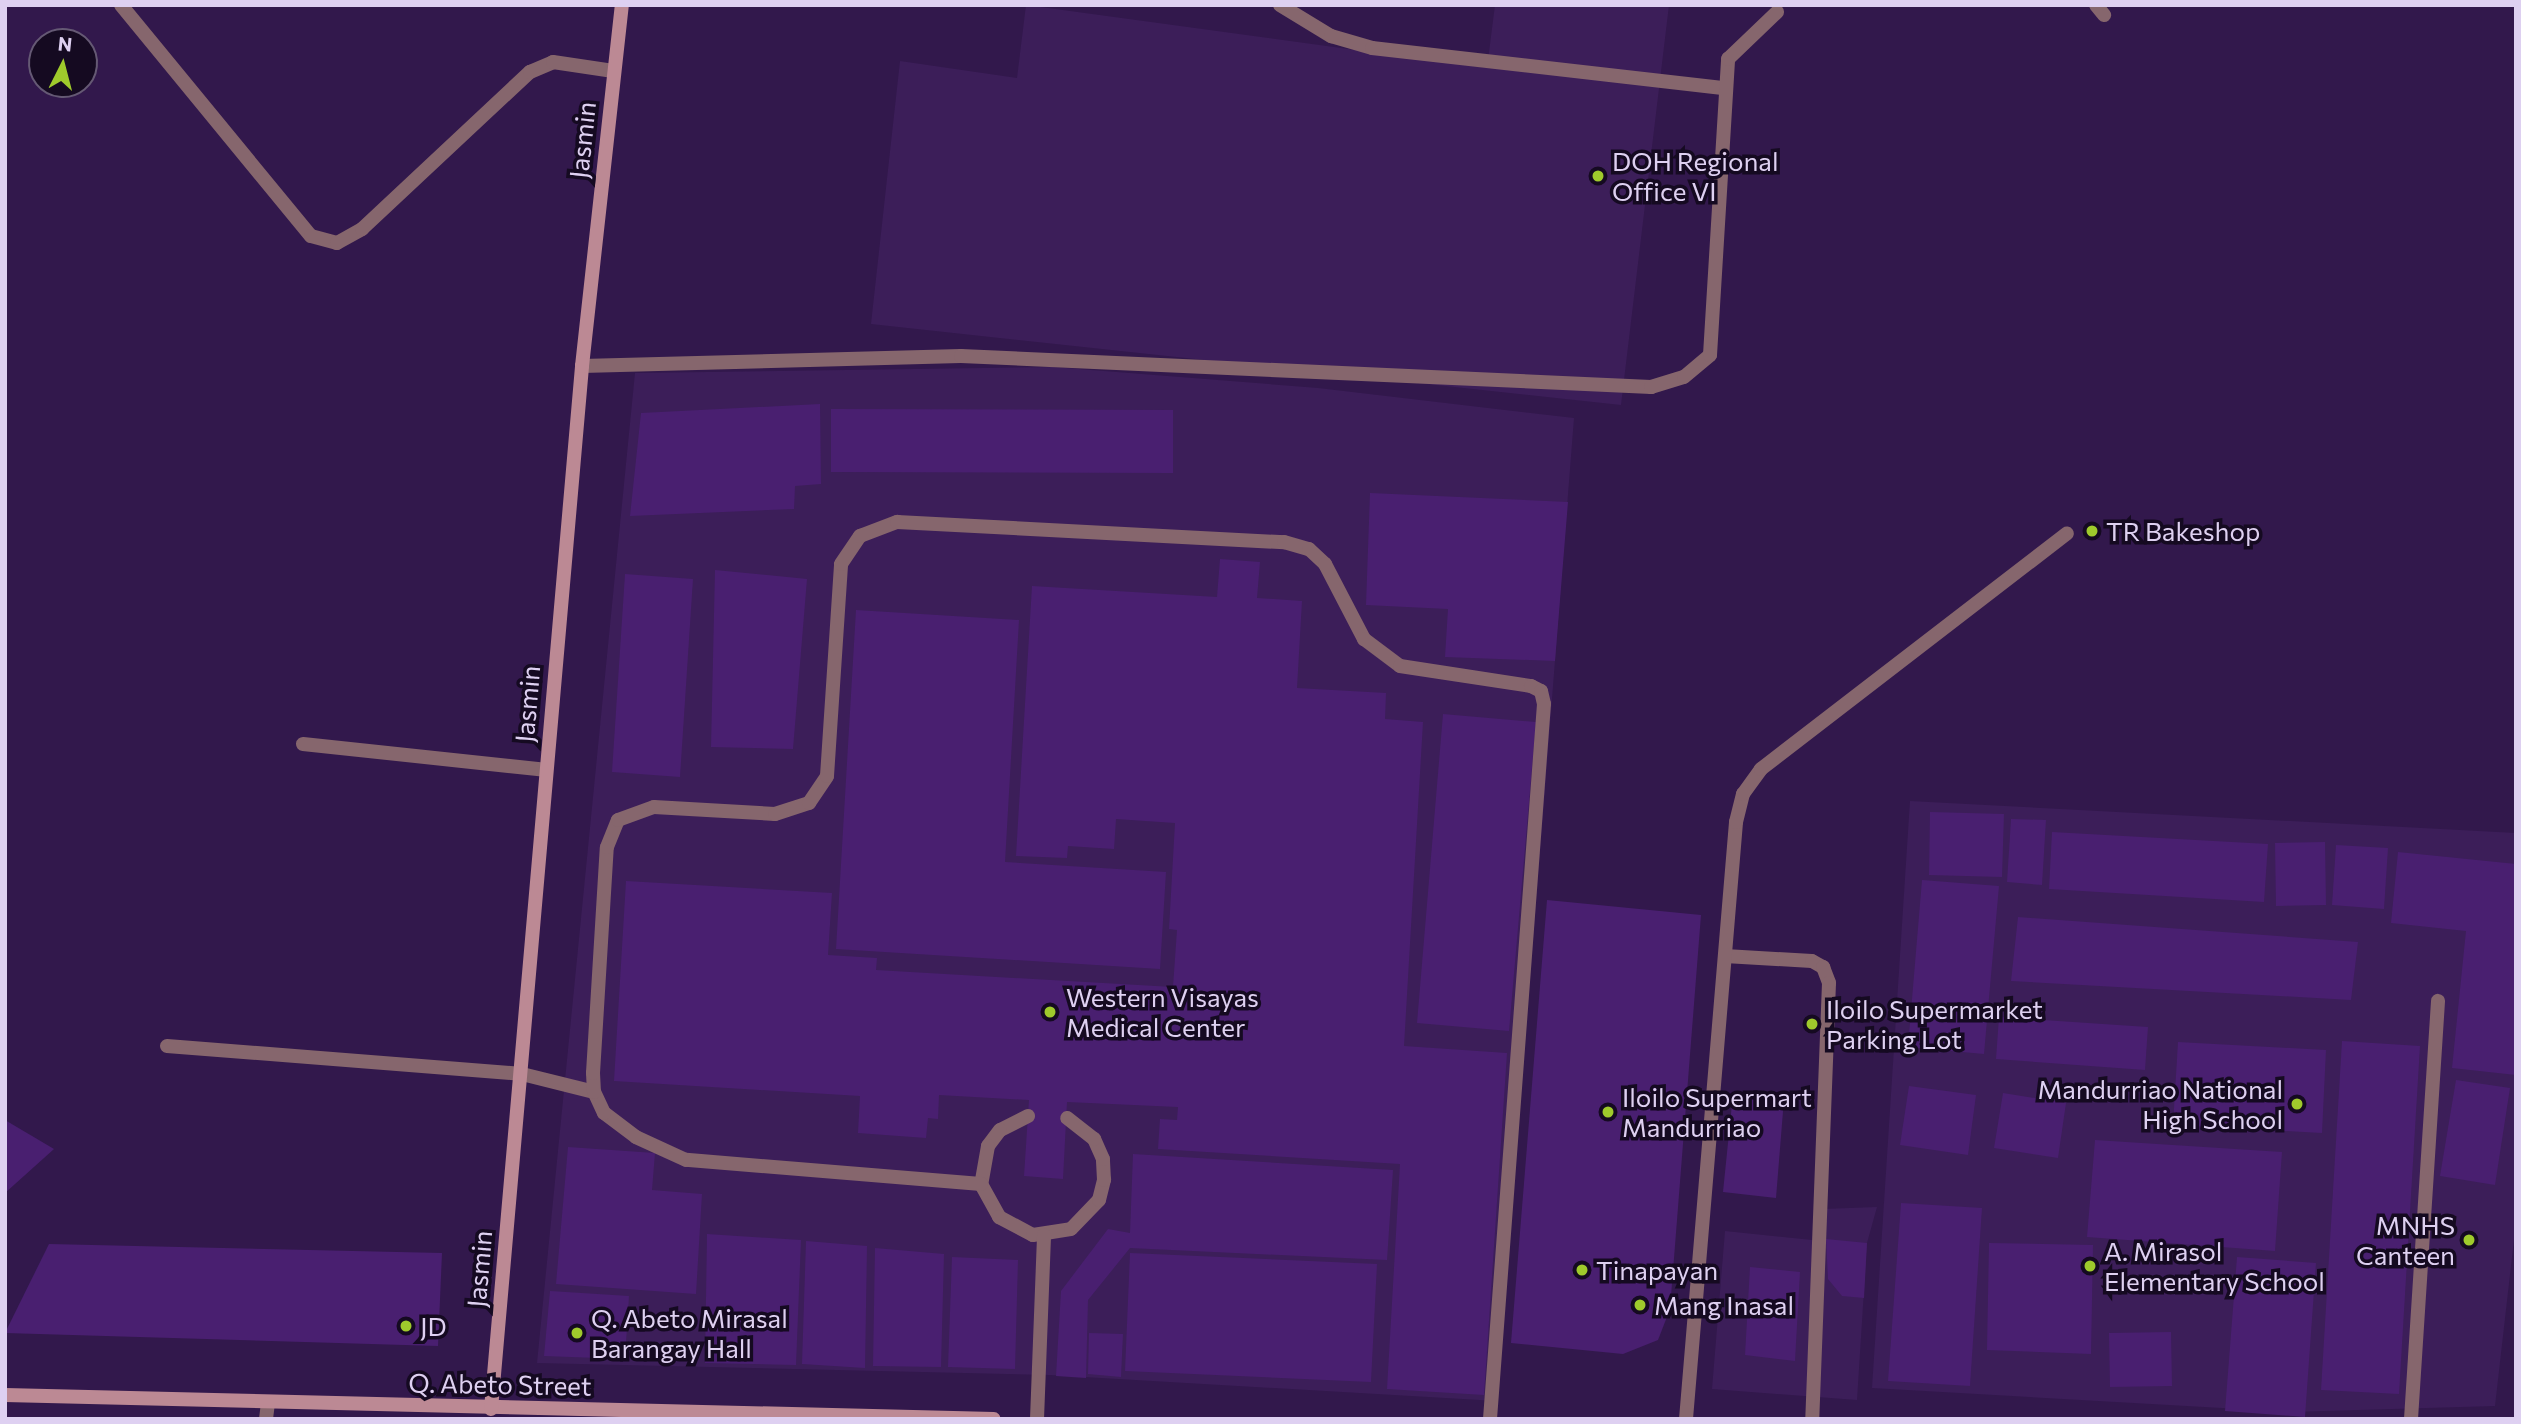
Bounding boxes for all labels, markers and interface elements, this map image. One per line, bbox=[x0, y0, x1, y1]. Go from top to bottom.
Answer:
north arrow bbox=[28, 28, 98, 98]
text: N bbox=[57, 31, 73, 56]
street label: Jasmin bbox=[562, 100, 602, 180]
place label: DOH Regional Office VI bbox=[1612, 145, 1779, 206]
marker: DOH Regional Office VI bbox=[1590, 168, 1606, 184]
place label: TR Bakeshop bbox=[2106, 515, 2260, 547]
marker: TR Bakeshop bbox=[2084, 523, 2100, 539]
street label: Jasmin bbox=[508, 664, 546, 744]
place label: Western Visayas Medical Center bbox=[1066, 981, 1259, 1042]
place label: Iloilo Supermarket Parking Lot bbox=[1826, 993, 2043, 1054]
marker: Western Visayas Medical Center bbox=[1040, 1002, 1060, 1022]
marker: Iloilo Supermarket Parking Lot bbox=[1804, 1016, 1820, 1032]
place label: Mandurriao National High School bbox=[2038, 1073, 2283, 1134]
place label: Iloilo Supermart Mandurriao bbox=[1622, 1081, 1812, 1142]
marker: Mandurriao National High School bbox=[2289, 1096, 2305, 1112]
marker: Iloilo Supermart Mandurriao bbox=[1600, 1104, 1616, 1120]
place label: MNHS Canteen bbox=[2356, 1209, 2455, 1270]
street label: Jasmin bbox=[460, 1229, 498, 1309]
marker: MNHS Canteen bbox=[2461, 1232, 2477, 1248]
place label: A. Mirasol Elementary School bbox=[2104, 1235, 2325, 1296]
place label: Tinapayan bbox=[1596, 1254, 1718, 1286]
marker: A. Mirasol Elementary School bbox=[2082, 1258, 2098, 1274]
marker: Tinapayan bbox=[1574, 1262, 1590, 1278]
place label: Mang Inasal bbox=[1654, 1289, 1794, 1321]
marker: Mang Inasal bbox=[1632, 1297, 1648, 1313]
place label: Q. Abeto Mirasal Barangay Hall bbox=[591, 1302, 788, 1364]
place label: JD bbox=[420, 1310, 447, 1342]
marker: JD bbox=[398, 1318, 414, 1334]
marker: Q. Abeto Mirasal Barangay Hall bbox=[569, 1325, 585, 1341]
street label: Q. Abeto Street bbox=[408, 1367, 592, 1401]

